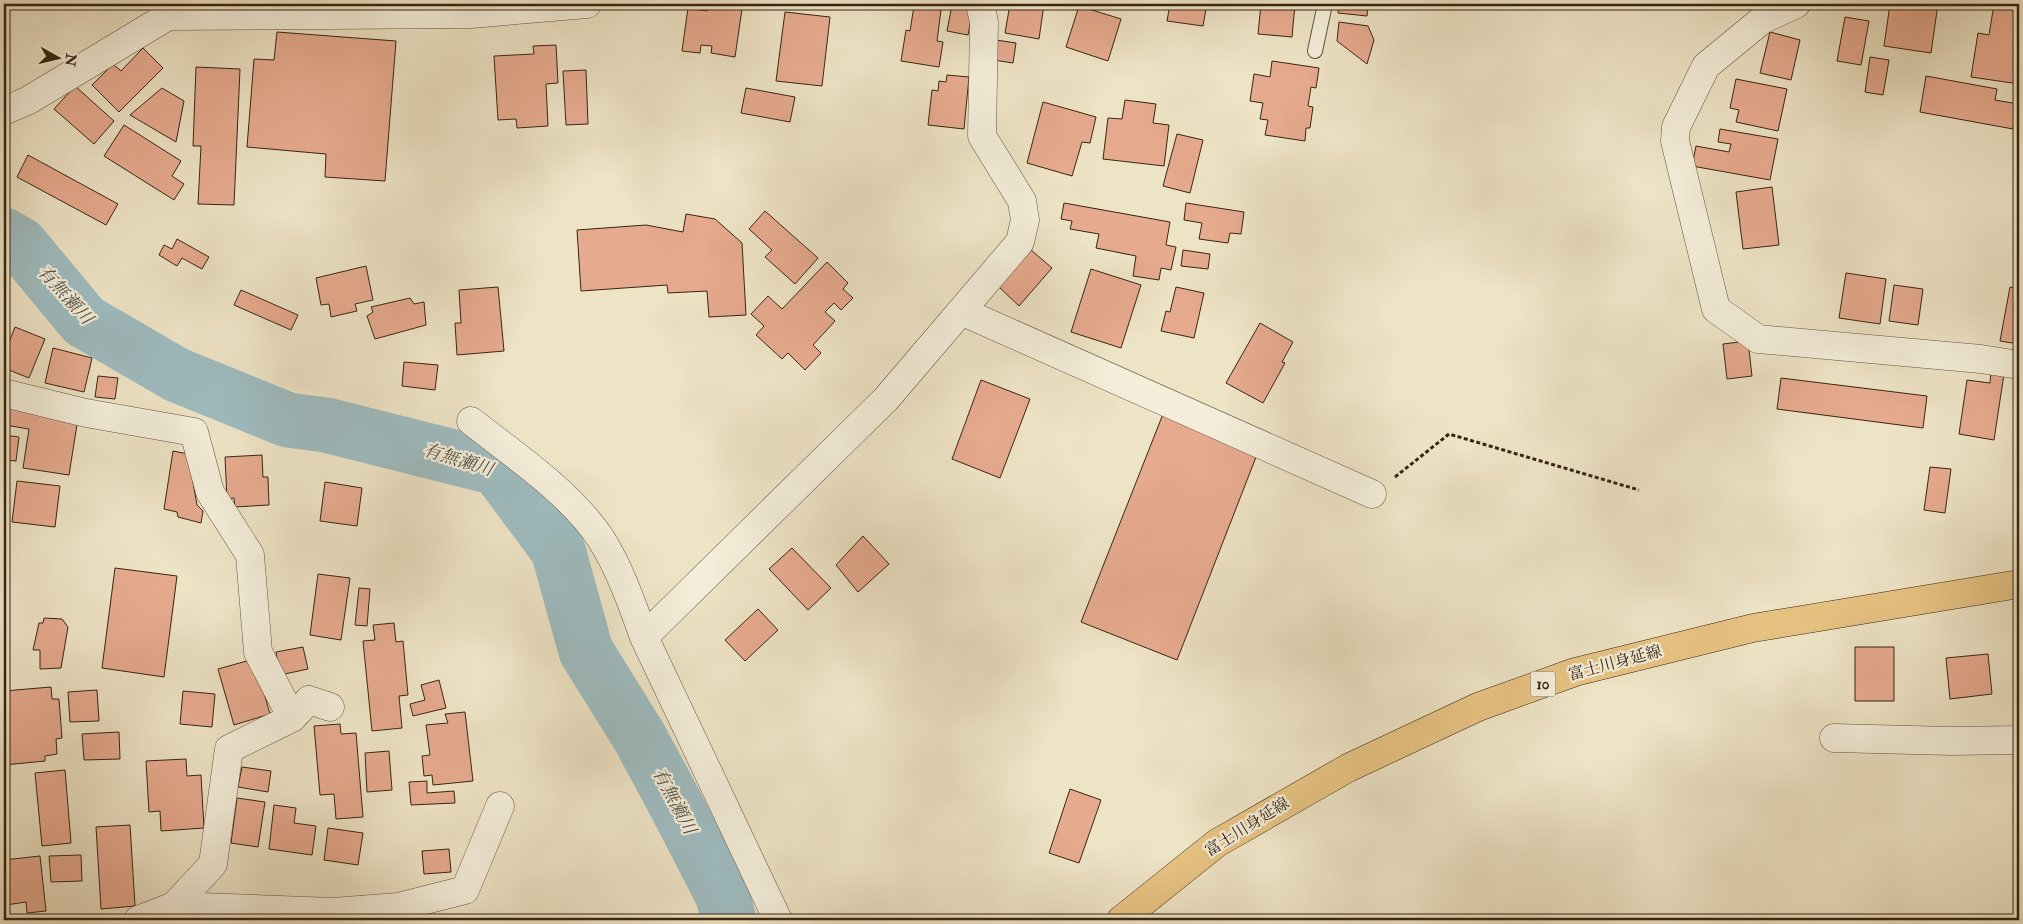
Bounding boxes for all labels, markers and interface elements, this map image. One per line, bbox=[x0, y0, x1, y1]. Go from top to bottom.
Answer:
north arrow bbox=[32, 32, 82, 82]
text: N bbox=[61, 51, 80, 68]
water label: 有無瀬川 bbox=[32, 261, 99, 331]
water label: 有無瀬川 bbox=[420, 438, 498, 482]
street label: 富士川身延線 bbox=[1566, 641, 1664, 685]
road number: 10 bbox=[1530, 672, 1556, 696]
water label: 有無瀬川 bbox=[647, 764, 702, 840]
street label: 富士川身延線 bbox=[1201, 793, 1293, 861]

